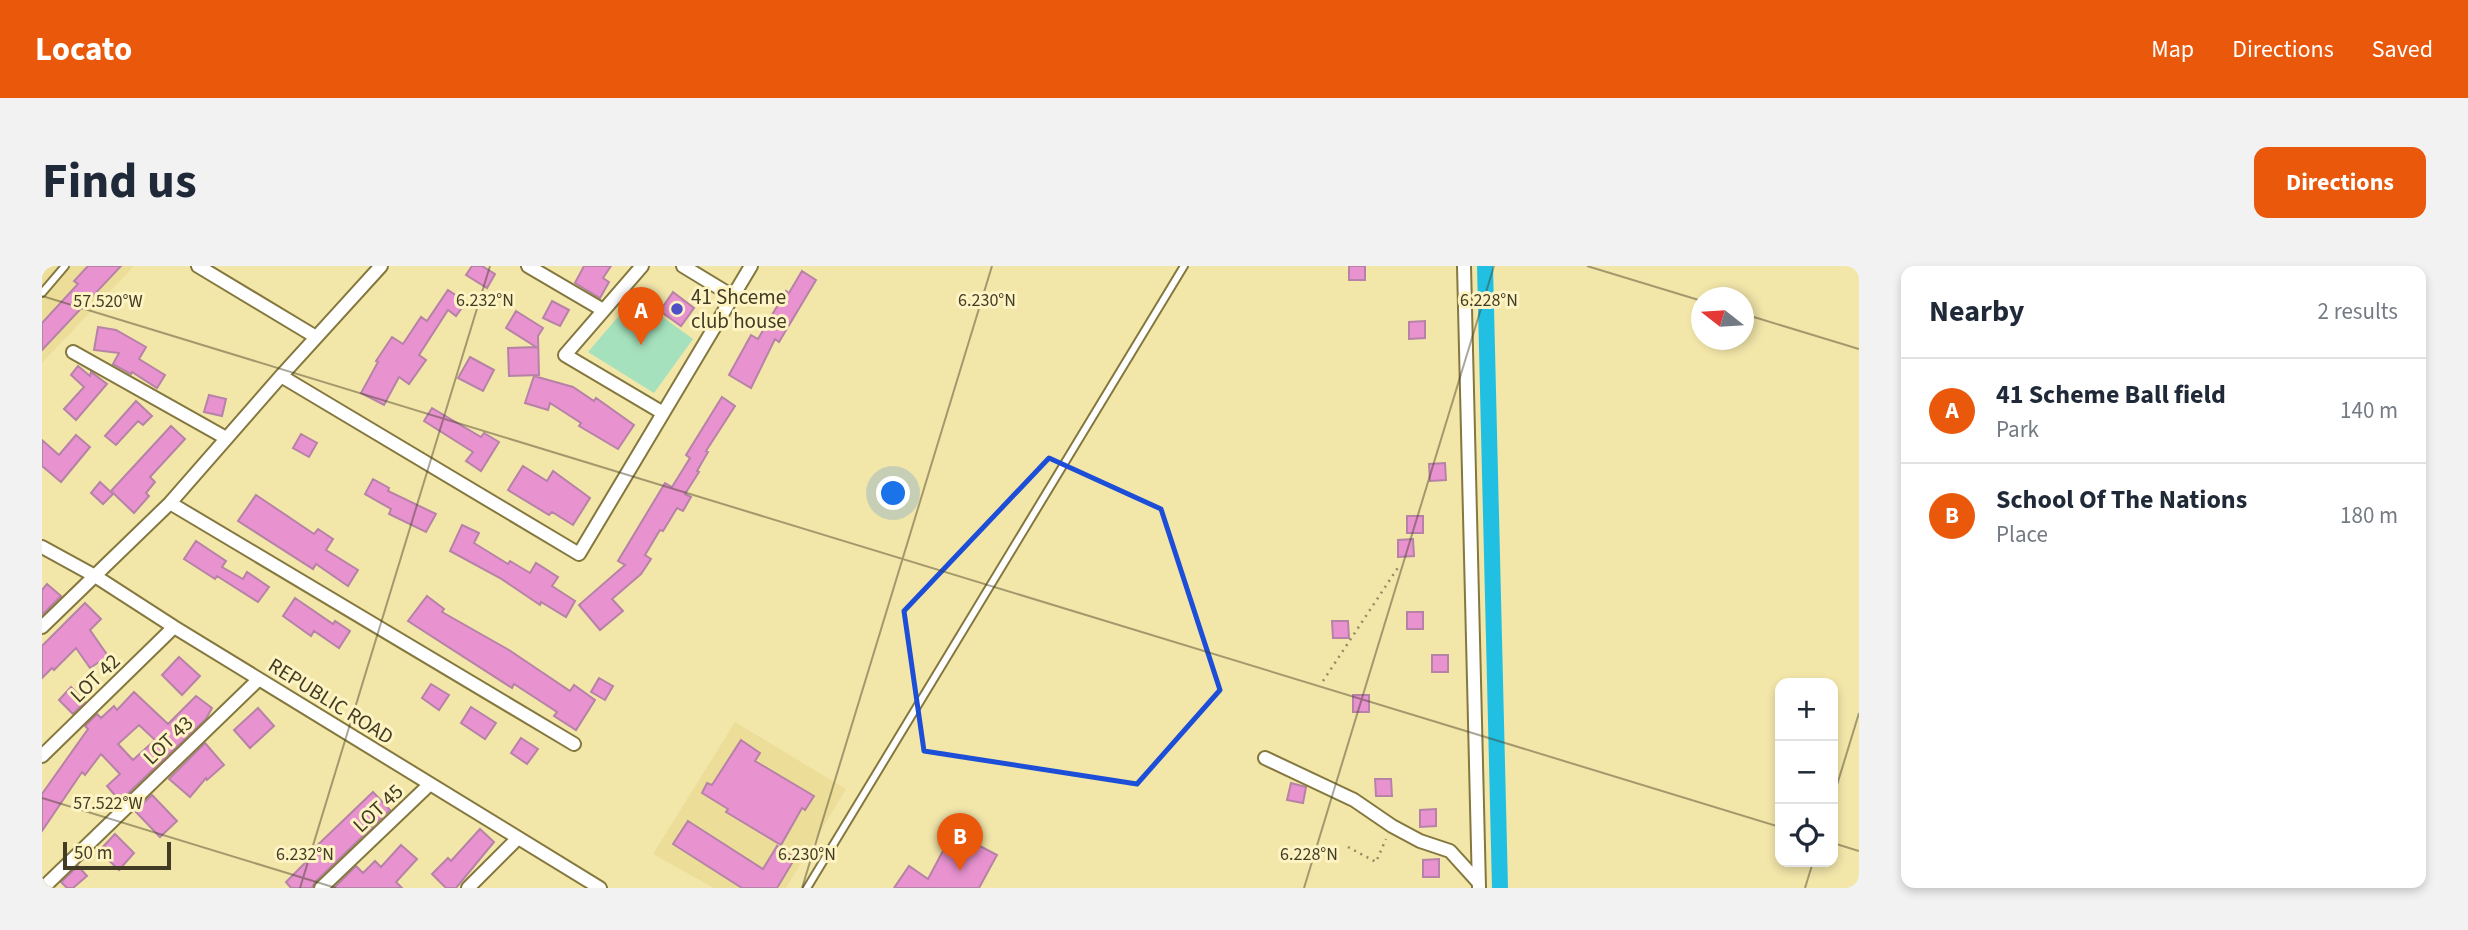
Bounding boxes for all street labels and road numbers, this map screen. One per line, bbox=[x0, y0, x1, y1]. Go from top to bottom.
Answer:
street label: LOT 42 bbox=[63, 647, 127, 709]
street label: REPUBLIC ROAD bbox=[263, 650, 399, 752]
street label: LOT 43 bbox=[136, 709, 200, 771]
street label: LOT 45 bbox=[346, 777, 410, 839]

